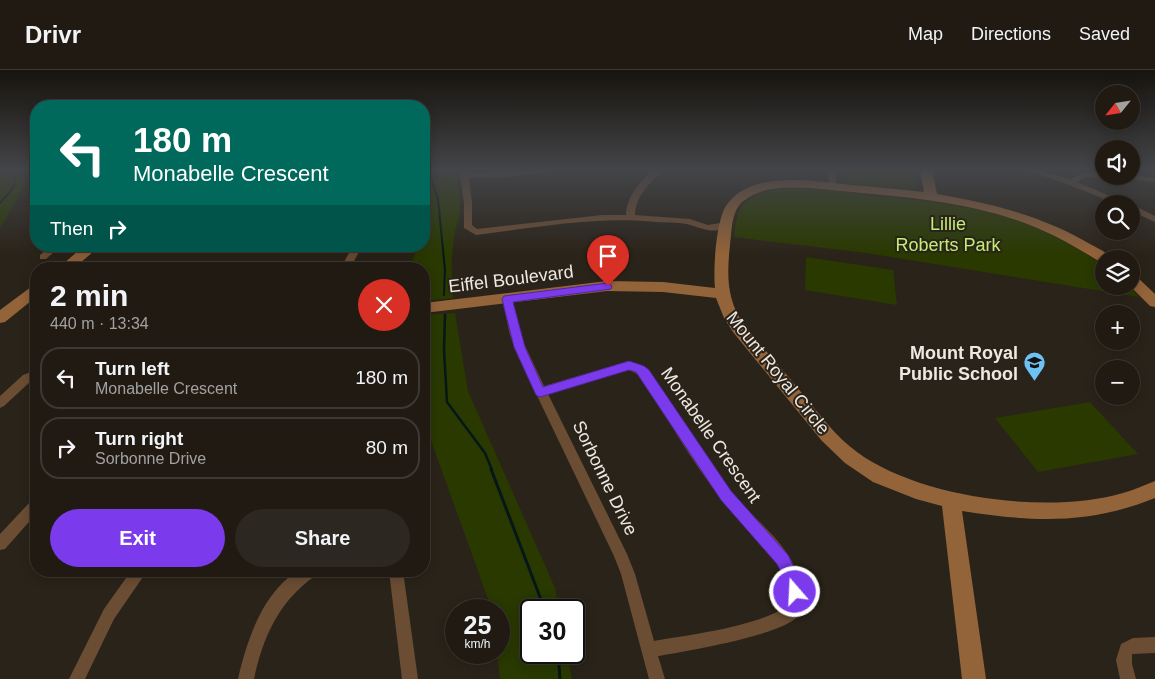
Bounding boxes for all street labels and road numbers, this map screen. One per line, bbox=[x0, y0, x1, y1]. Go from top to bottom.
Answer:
street label: Eiffel Boulevard bbox=[447, 261, 575, 297]
street label: Mount Royal Circle bbox=[722, 308, 834, 438]
street label: Monabelle Crescent bbox=[657, 364, 765, 506]
street label: Sorbonne Drive bbox=[569, 417, 641, 539]

